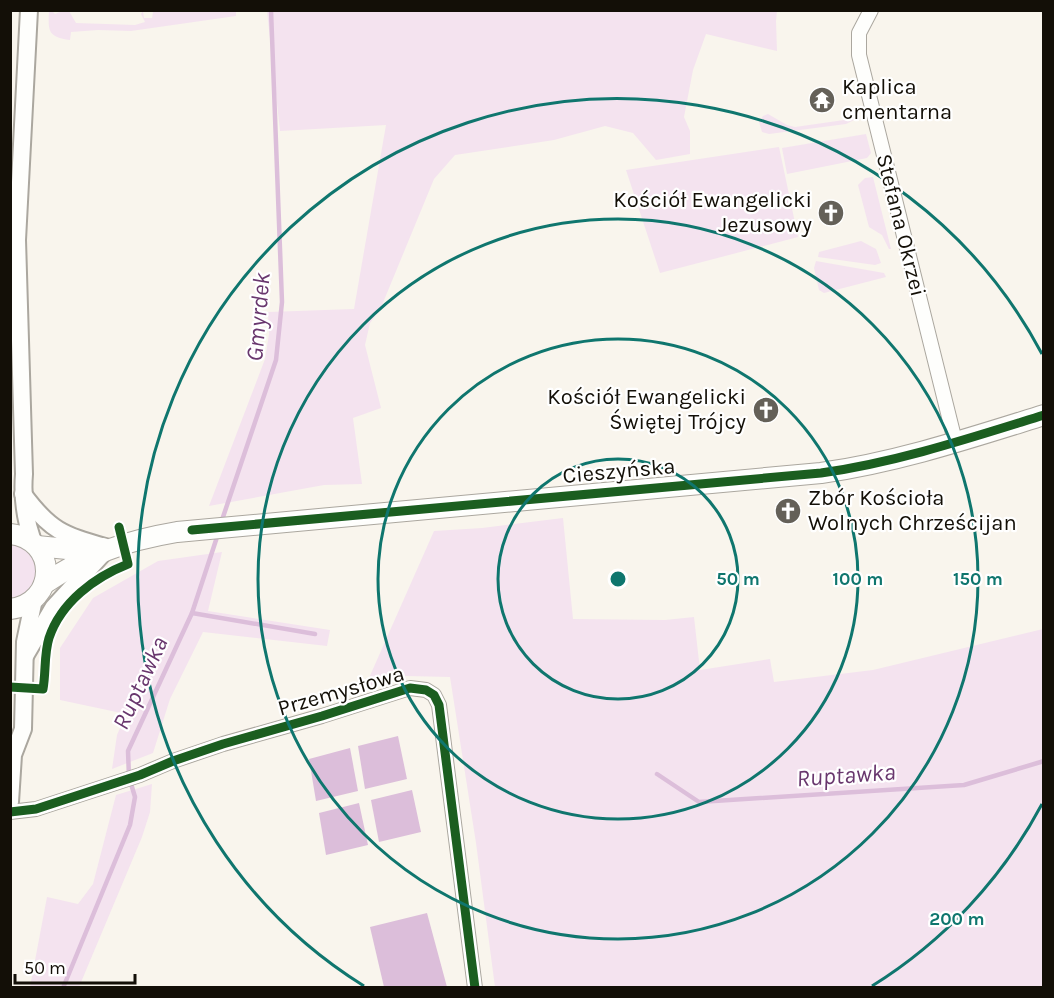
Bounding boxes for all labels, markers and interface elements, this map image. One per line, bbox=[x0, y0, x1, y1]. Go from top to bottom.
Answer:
place label: Kaplica cmentarna bbox=[842, 74, 952, 125]
temple icon: Kaplica cmentarna bbox=[807, 85, 837, 115]
street label: Stefana Okrzei bbox=[871, 151, 931, 299]
place label: Kościół Ewangelicki Jezusowy bbox=[613, 187, 812, 238]
church icon: Kościół Ewangelicki Jezusowy bbox=[816, 198, 846, 228]
water label: Gmyrdek bbox=[240, 271, 276, 363]
place label: Kościół Ewangelicki Świętej Trójcy bbox=[547, 384, 746, 435]
church icon: Kościół Ewangelicki Świętej Trójcy bbox=[751, 395, 781, 425]
street label: Cieszyńska bbox=[562, 453, 676, 489]
place label: Zbór Kościoła Wolnych Chrześcijan bbox=[808, 485, 1017, 536]
church icon: Zbór Kościoła Wolnych Chrześcijan bbox=[773, 496, 803, 526]
text: 50 m bbox=[716, 568, 760, 590]
text: 100 m bbox=[833, 568, 883, 590]
text: 150 m bbox=[953, 568, 1003, 590]
centre of rings bbox=[608, 569, 628, 589]
water label: Ruptawka bbox=[106, 632, 174, 734]
street label: Przemysłowa bbox=[275, 661, 407, 721]
water label: Ruptawka bbox=[795, 758, 897, 792]
text: 200 m bbox=[929, 908, 985, 930]
scale bar bbox=[15, 947, 135, 985]
text: 50 m bbox=[24, 957, 66, 979]

